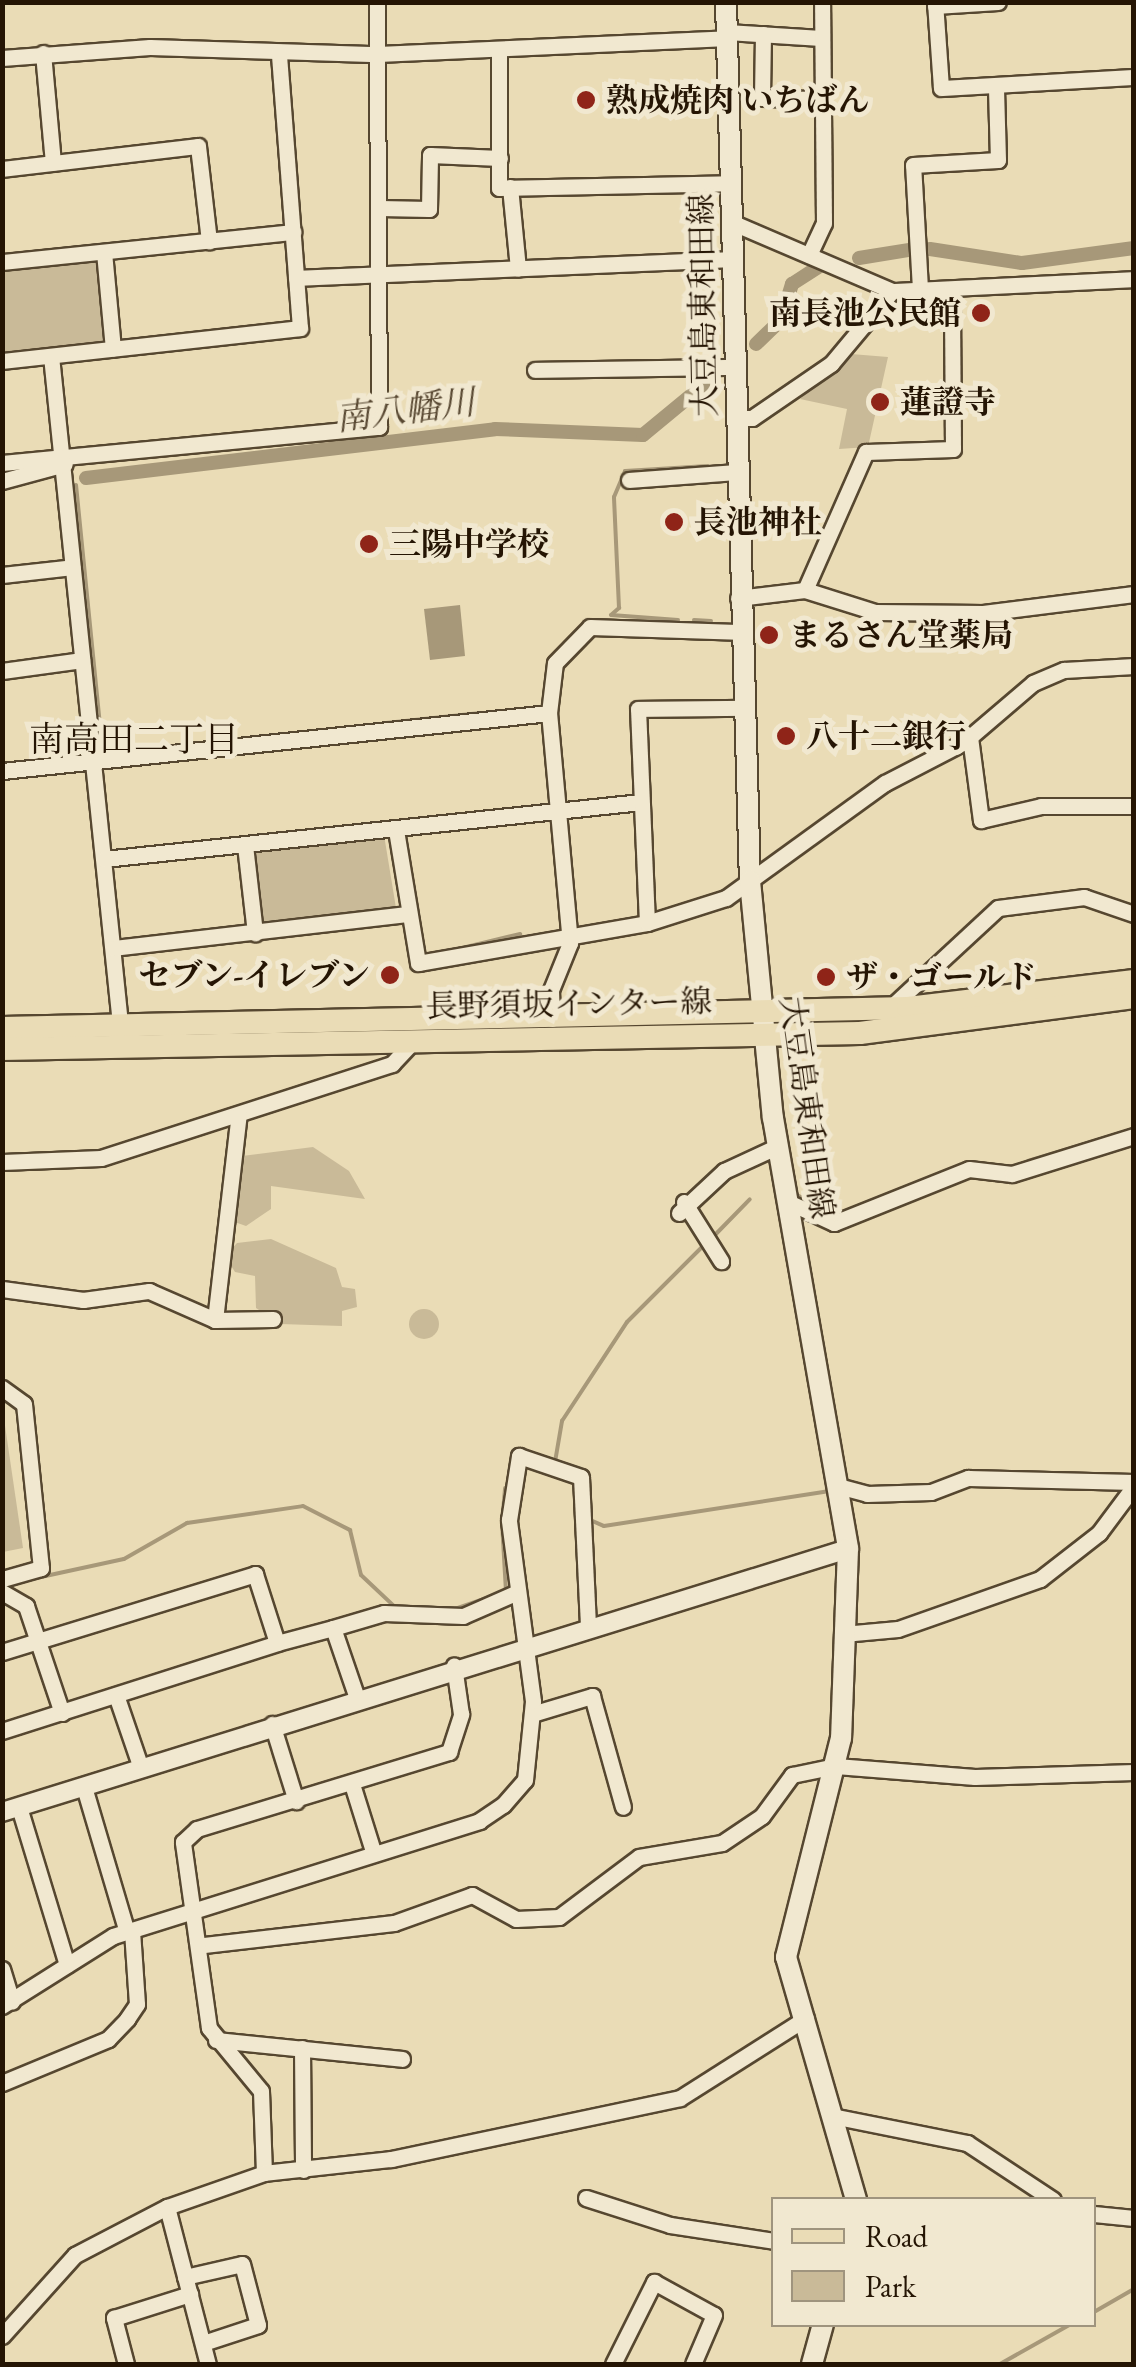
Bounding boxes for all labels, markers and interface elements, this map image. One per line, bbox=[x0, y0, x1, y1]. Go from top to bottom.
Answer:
place label: 熟成焼肉 いちばん bbox=[606, 81, 870, 119]
marker: 熟成焼肉 いちばん bbox=[575, 89, 597, 111]
street label: 大豆島東和田線 bbox=[682, 193, 724, 417]
place label: 南長池公民館 bbox=[769, 294, 961, 332]
marker: 南長池公民館 bbox=[970, 302, 992, 324]
water label: 南八幡川 bbox=[333, 381, 477, 439]
place label: 蓮證寺 bbox=[900, 383, 996, 421]
marker: 蓮證寺 bbox=[869, 391, 891, 413]
place label: 長池神社 bbox=[694, 503, 822, 541]
marker: 長池神社 bbox=[663, 511, 685, 533]
place label: 三陽中学校 bbox=[389, 525, 549, 563]
marker: 三陽中学校 bbox=[358, 533, 380, 555]
place label: まるさん堂薬局 bbox=[789, 616, 1013, 654]
marker: まるさん堂薬局 bbox=[758, 624, 780, 646]
place label: 八十二銀行 bbox=[806, 717, 966, 755]
district label: 南高田二丁目 bbox=[29, 718, 239, 760]
marker: 八十二銀行 bbox=[775, 725, 797, 747]
place label: セブン-イレブン bbox=[136, 956, 370, 994]
place label: ザ・ゴールド bbox=[846, 958, 1038, 996]
marker: セブン-イレブン bbox=[379, 964, 401, 986]
marker: ザ・ゴールド bbox=[815, 966, 837, 988]
street label: 長野須坂インター線 bbox=[425, 982, 713, 1026]
street label: 大豆島東和田線 bbox=[772, 994, 842, 1222]
legend bbox=[771, 2197, 1096, 2327]
text: Road bbox=[865, 2217, 928, 2256]
text: Park bbox=[865, 2267, 916, 2306]

